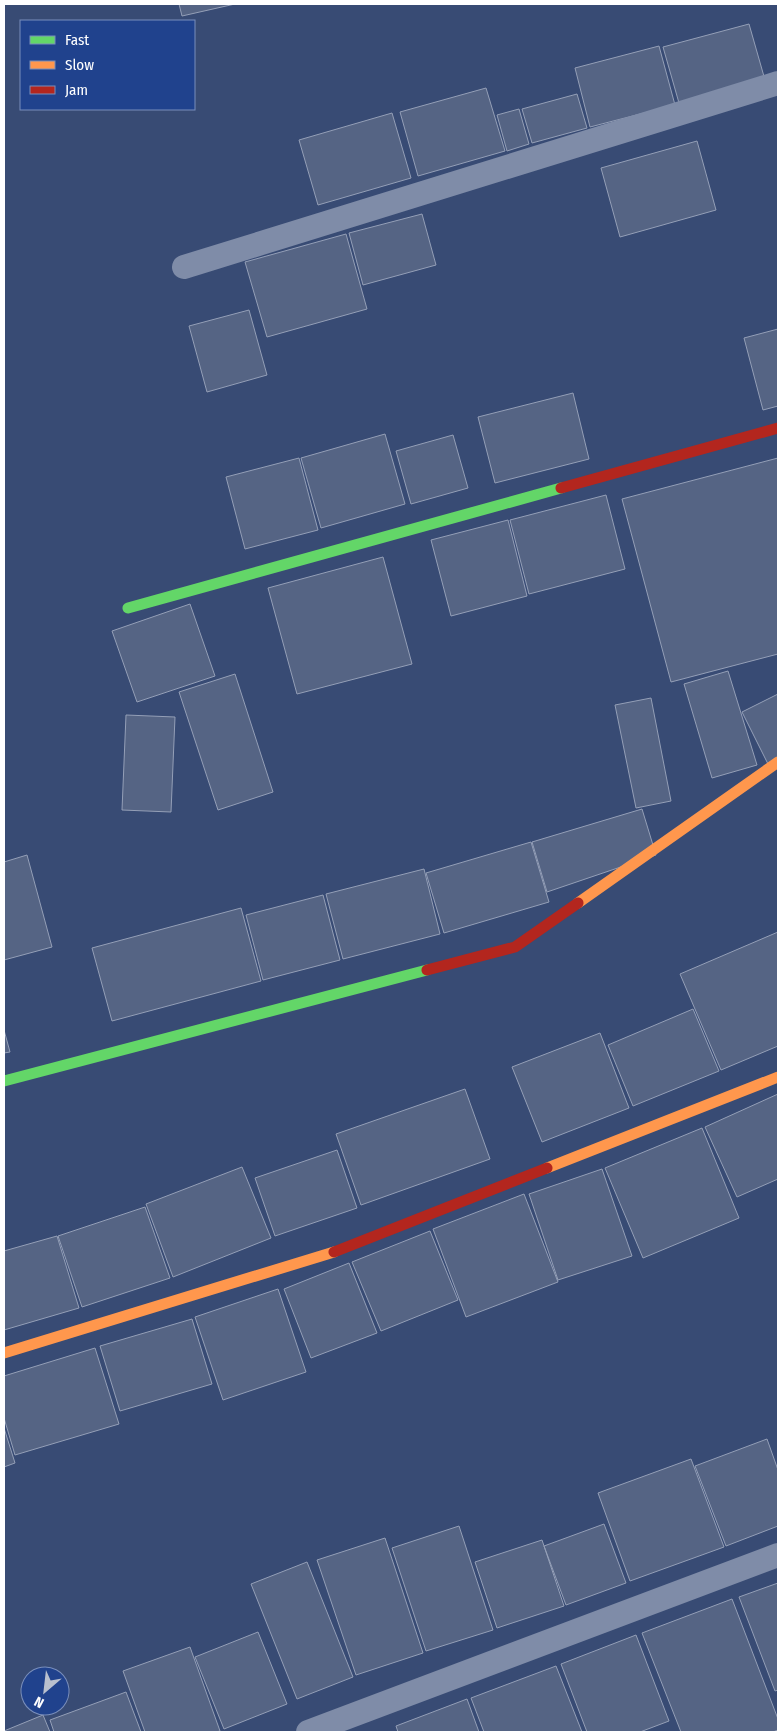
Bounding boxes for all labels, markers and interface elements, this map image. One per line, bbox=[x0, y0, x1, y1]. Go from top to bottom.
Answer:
legend bbox=[20, 20, 195, 110]
text: Fast bbox=[65, 31, 89, 49]
text: Slow bbox=[65, 56, 94, 74]
text: Jam bbox=[65, 81, 88, 99]
north arrow bbox=[20, 1666, 70, 1716]
text: N bbox=[31, 1693, 47, 1712]

